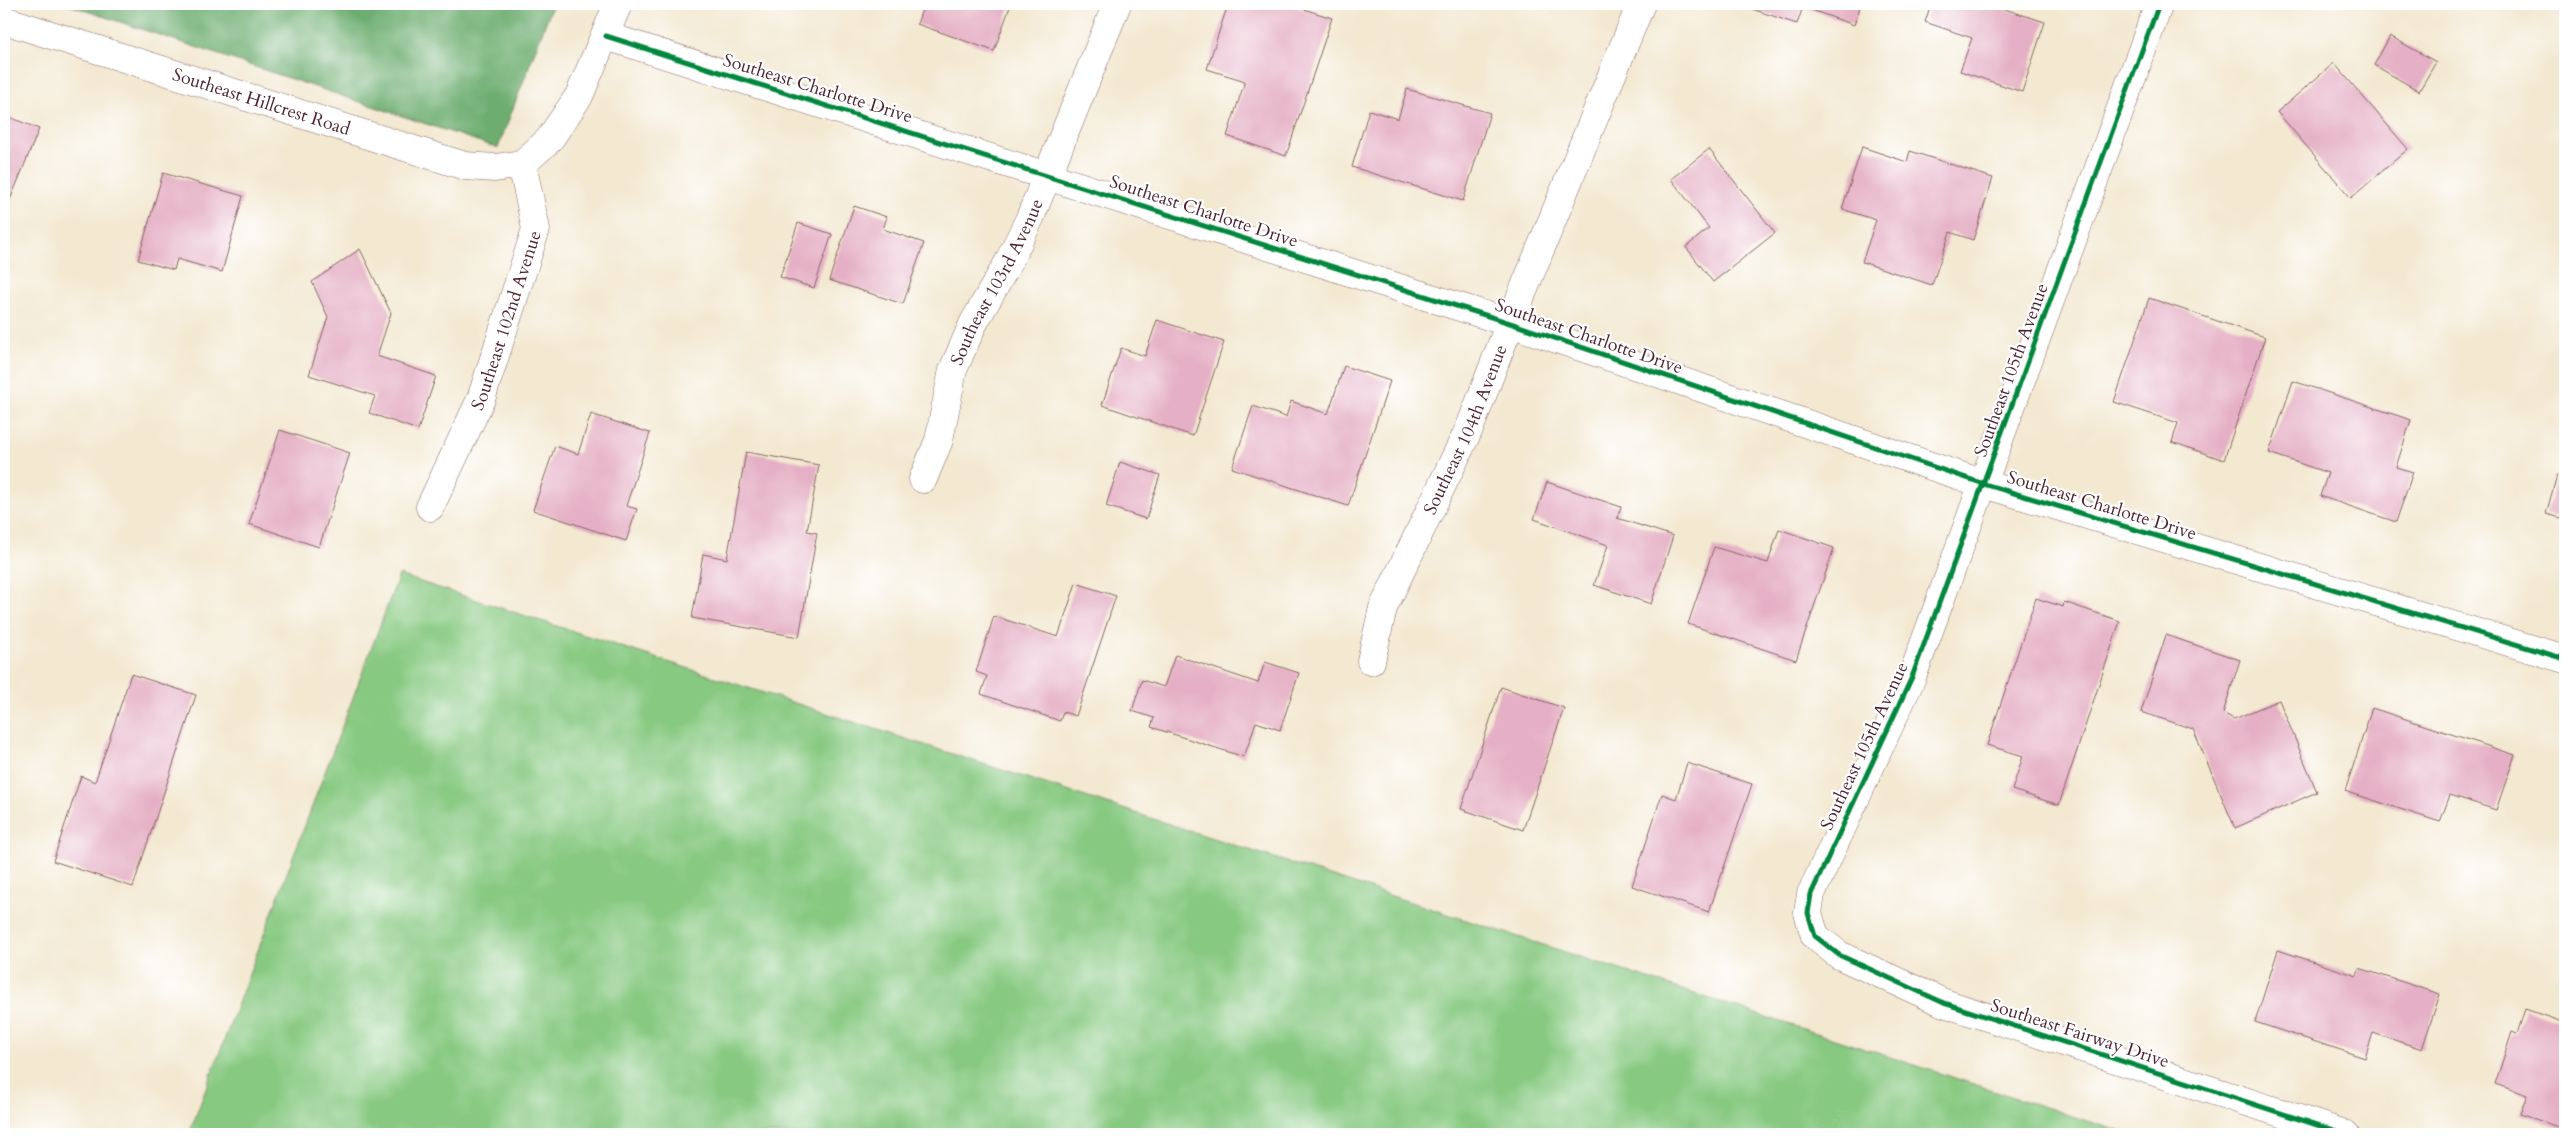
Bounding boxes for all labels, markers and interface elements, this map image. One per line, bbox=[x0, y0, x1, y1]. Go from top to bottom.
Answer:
street label: Southeast Charlotte Drive bbox=[720, 48, 916, 129]
street label: Southeast Hillcrest Road bbox=[169, 62, 354, 142]
street label: Southeast Charlotte Drive bbox=[1106, 169, 1301, 254]
street label: Southeast 103rd Avenue bbox=[945, 195, 1050, 369]
street label: Southeast 102nd Avenue bbox=[465, 228, 548, 415]
street label: Southeast 105th Avenue bbox=[1968, 280, 2055, 460]
street label: Southeast Charlotte Drive bbox=[1492, 293, 1686, 380]
street label: Southeast 104th Avenue bbox=[1418, 341, 1514, 519]
street label: Southeast Charlotte Drive bbox=[2004, 465, 2200, 546]
street label: Southeast 105th Avenue bbox=[1814, 658, 1914, 834]
street label: Southeast Fairway Drive bbox=[1987, 993, 2172, 1074]

